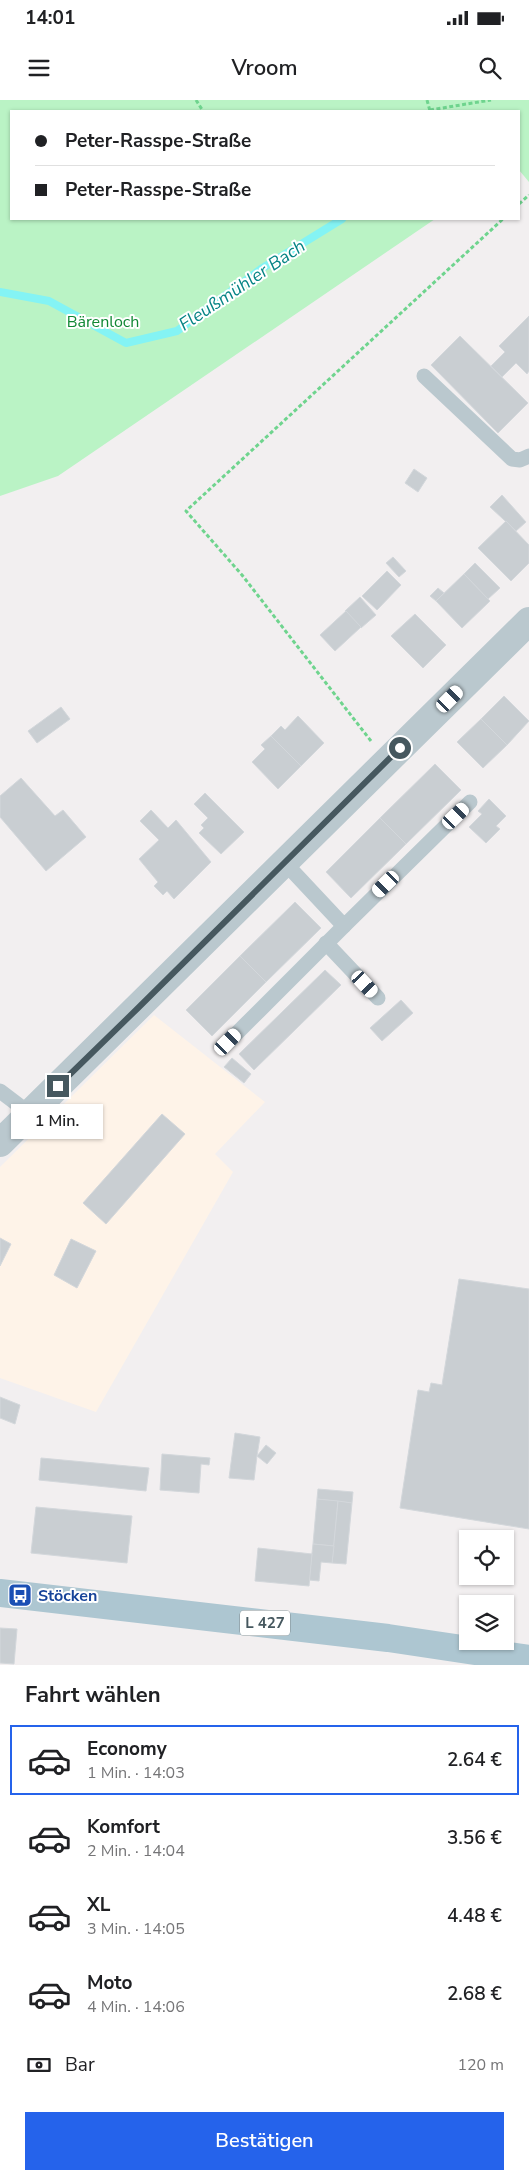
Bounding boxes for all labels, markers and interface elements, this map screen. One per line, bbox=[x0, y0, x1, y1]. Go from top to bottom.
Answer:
text: 14:01 bbox=[25, 5, 75, 31]
text: Vroom bbox=[231, 53, 298, 83]
icon: menu bbox=[25, 54, 53, 82]
icon: search bbox=[476, 54, 504, 82]
text: Peter-Rasspe-Straße bbox=[65, 128, 251, 154]
text: Peter-Rasspe-Straße bbox=[65, 177, 251, 203]
water label: Fleußmühler Bach bbox=[174, 234, 310, 336]
park label: Bärenloch bbox=[67, 311, 139, 333]
car bbox=[434, 683, 465, 715]
route start bbox=[389, 737, 411, 759]
car bbox=[439, 800, 472, 832]
car bbox=[369, 868, 402, 900]
car bbox=[349, 968, 380, 1000]
car bbox=[212, 1026, 243, 1058]
route end bbox=[47, 1075, 69, 1097]
callout: 1 Min. bbox=[12, 1104, 104, 1138]
text: 1 Min. bbox=[35, 1110, 79, 1132]
map controls bbox=[459, 1530, 514, 1650]
button: locate bbox=[459, 1530, 514, 1585]
bus stop icon: Stöcken bbox=[7, 1582, 33, 1608]
place label: Stöcken bbox=[38, 1585, 97, 1607]
button: layers bbox=[459, 1595, 514, 1650]
road number: L 427 bbox=[240, 1610, 290, 1636]
text: Fahrt wählen bbox=[25, 1680, 161, 1710]
text: Economy bbox=[87, 1736, 167, 1762]
icon: car bbox=[27, 1738, 72, 1783]
text: 2.64 € bbox=[447, 1747, 502, 1773]
text: 1 Min. · 14:03 bbox=[87, 1762, 185, 1784]
text: Komfort bbox=[87, 1814, 160, 1840]
icon: car bbox=[27, 1816, 72, 1861]
text: 3.56 € bbox=[447, 1825, 502, 1851]
text: 2 Min. · 14:04 bbox=[87, 1840, 185, 1862]
text: XL bbox=[87, 1892, 110, 1918]
icon: car bbox=[27, 1894, 72, 1939]
text: 4.48 € bbox=[447, 1903, 502, 1929]
text: 3 Min. · 14:05 bbox=[87, 1918, 185, 1940]
text: Moto bbox=[87, 1970, 133, 1996]
icon: car bbox=[27, 1972, 72, 2017]
text: 2.68 € bbox=[447, 1981, 502, 2007]
text: 4 Min. · 14:06 bbox=[87, 1996, 185, 2018]
icon: cash bbox=[25, 2051, 53, 2079]
text: Bar bbox=[65, 2052, 95, 2078]
text: 120 m bbox=[457, 2054, 504, 2076]
button: Bestätigen bbox=[25, 2112, 504, 2170]

